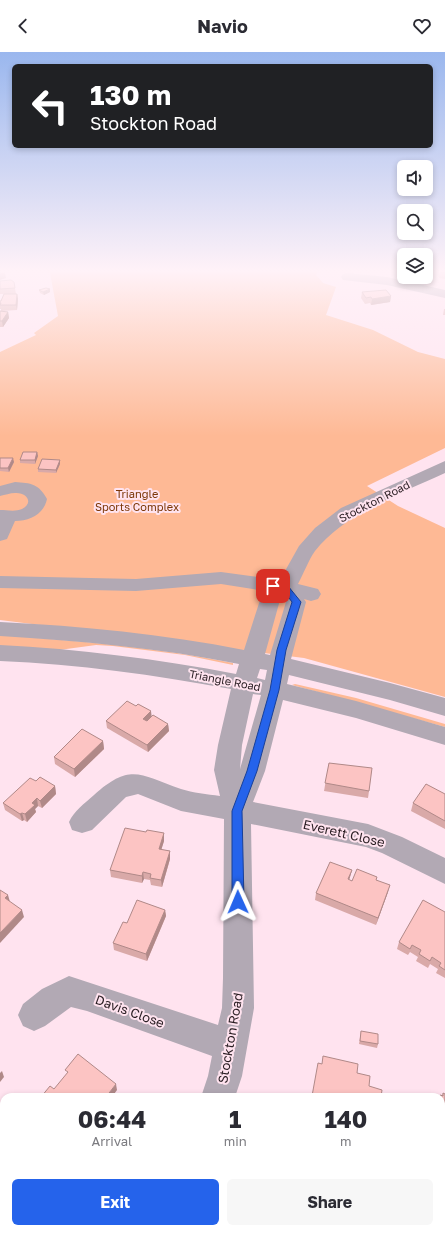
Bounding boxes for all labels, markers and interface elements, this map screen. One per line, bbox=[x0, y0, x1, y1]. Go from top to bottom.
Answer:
icon: back bbox=[12, 15, 34, 37]
text: Navio bbox=[197, 15, 248, 37]
icon: heart bbox=[411, 15, 433, 37]
text: 130 m bbox=[90, 78, 171, 111]
icon: left bbox=[24, 80, 76, 132]
text: Stockton Road bbox=[90, 112, 217, 134]
map controls bbox=[397, 160, 433, 284]
button: sound bbox=[397, 160, 433, 196]
button: search bbox=[397, 204, 433, 240]
button: layers bbox=[397, 248, 433, 284]
street label: Stockton Road bbox=[336, 478, 412, 524]
park label: Triangle Sports Complex bbox=[95, 487, 179, 513]
pin bbox=[256, 569, 290, 603]
icon: arrive bbox=[262, 575, 284, 597]
street label: Triangle Road bbox=[188, 667, 262, 693]
street label: Everett Close bbox=[302, 816, 386, 850]
position arrow bbox=[217, 881, 259, 923]
street label: Davis Close bbox=[93, 991, 167, 1031]
street label: Stockton Road bbox=[214, 991, 246, 1085]
text: 06:44 bbox=[78, 1104, 146, 1133]
text: 1 bbox=[229, 1104, 241, 1133]
text: 140 bbox=[324, 1104, 367, 1133]
text: Arrival bbox=[92, 1133, 132, 1149]
text: min bbox=[224, 1133, 247, 1149]
text: m bbox=[340, 1133, 352, 1149]
button: Exit bbox=[12, 1179, 219, 1225]
button: Share bbox=[227, 1179, 433, 1225]

